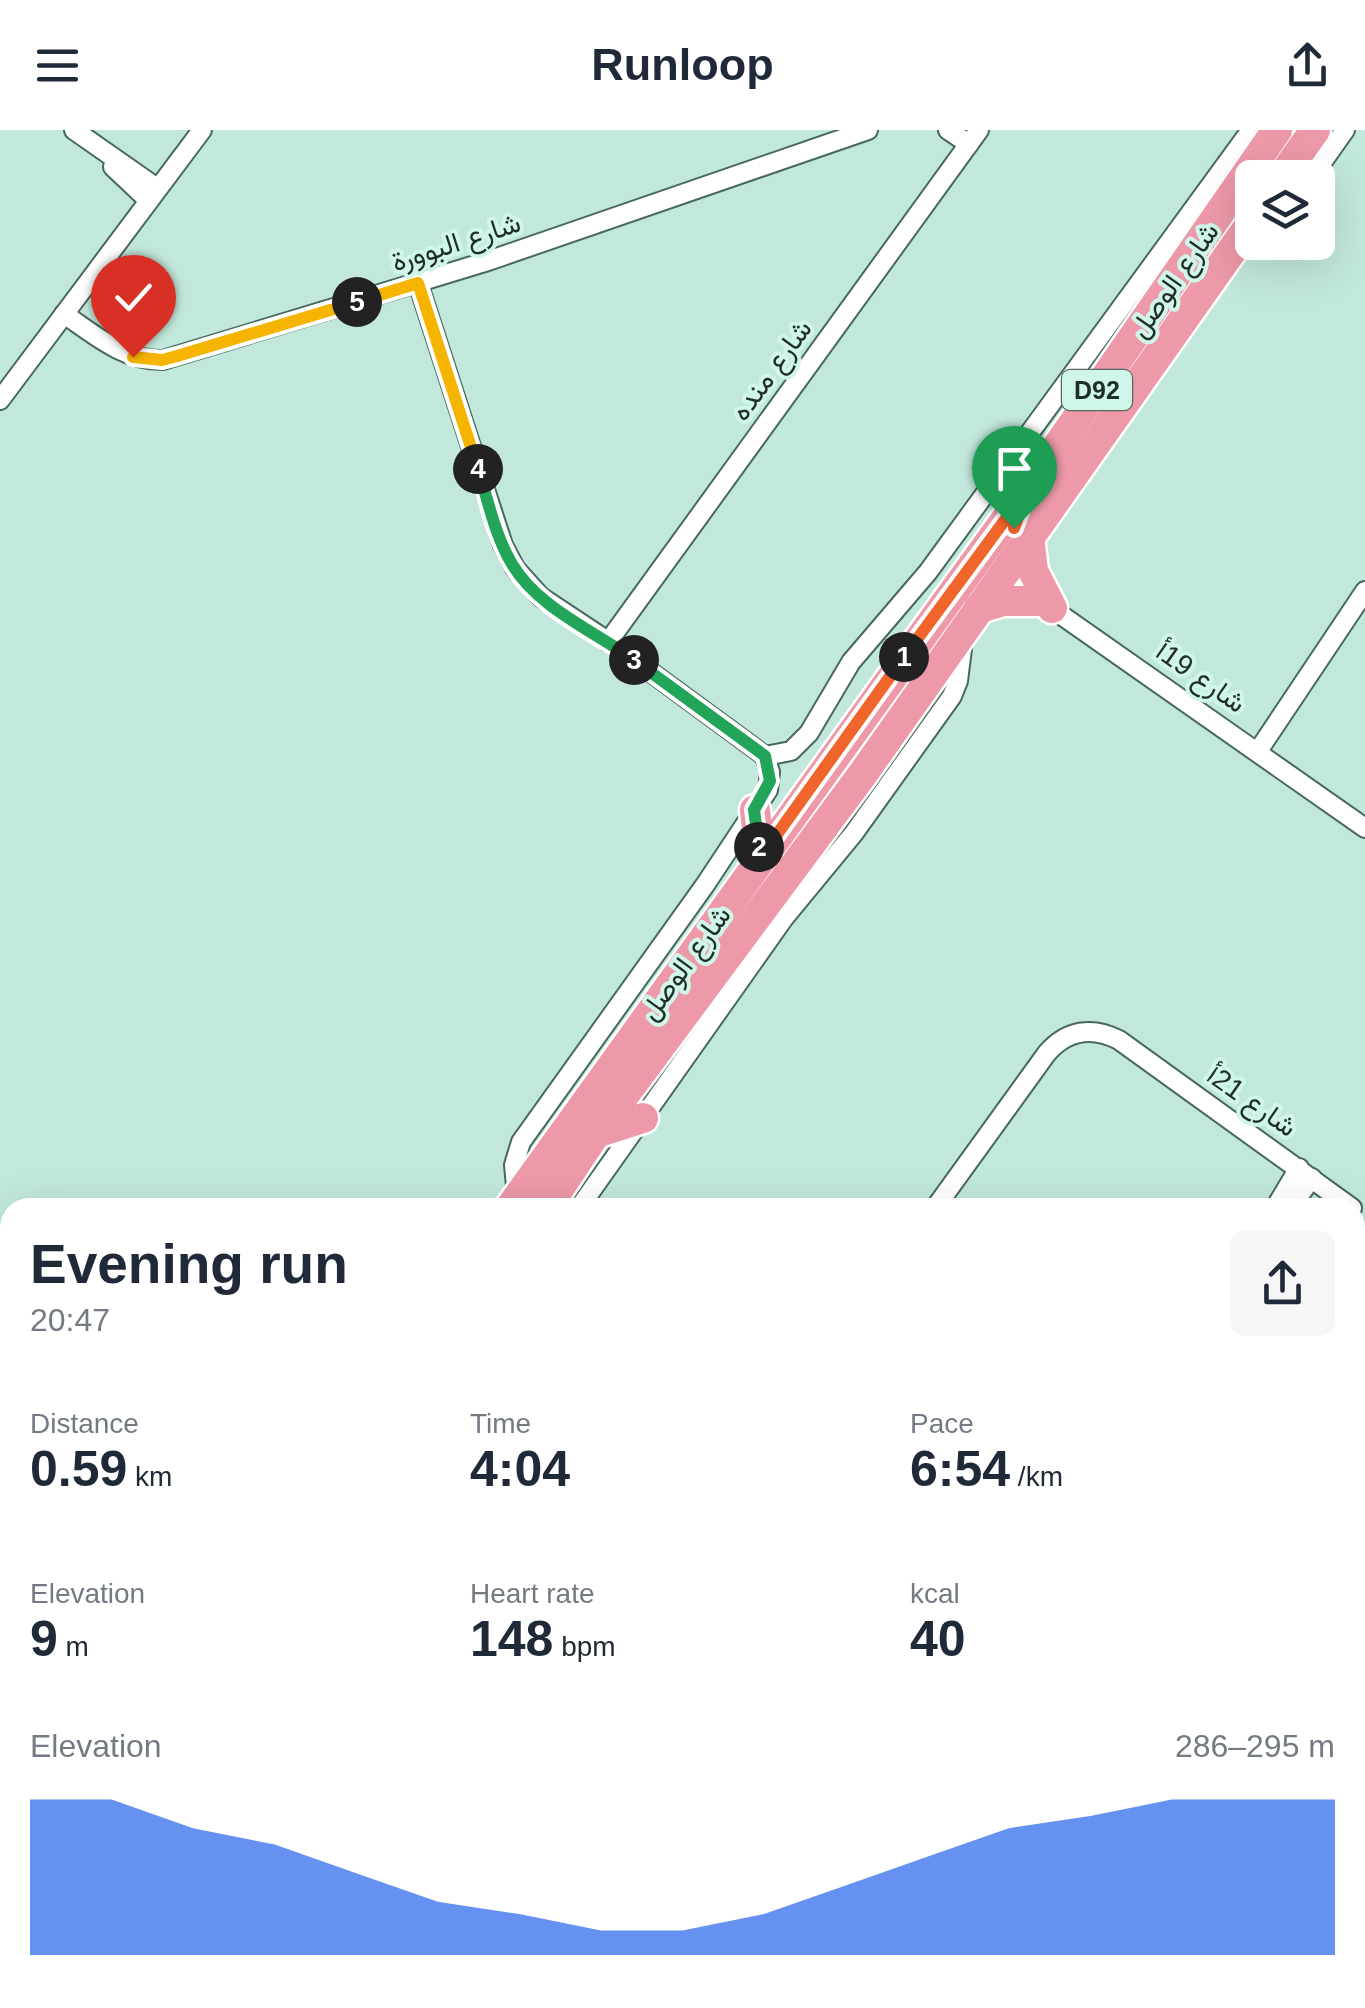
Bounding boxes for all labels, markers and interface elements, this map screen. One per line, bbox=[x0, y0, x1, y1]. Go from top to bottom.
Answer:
icon: menu bbox=[30, 38, 85, 93]
icon: share bbox=[1280, 38, 1335, 93]
text: Runloop bbox=[591, 39, 774, 90]
map controls bbox=[1235, 160, 1335, 260]
button: layers bbox=[1235, 160, 1335, 260]
street label: شارع البوورة bbox=[388, 207, 525, 280]
street label: شارع الوصل bbox=[1123, 217, 1227, 345]
pin bbox=[91, 255, 176, 358]
icon: check bbox=[106, 270, 161, 325]
pin: 5 bbox=[332, 277, 382, 327]
text: 5 bbox=[349, 286, 365, 317]
street label: شارع منده bbox=[724, 314, 820, 428]
road number: D92 bbox=[1062, 370, 1132, 410]
pin bbox=[972, 426, 1057, 529]
icon: arrive bbox=[987, 441, 1042, 496]
pin: 4 bbox=[453, 444, 503, 494]
text: 4 bbox=[470, 453, 486, 484]
pin: 1 bbox=[879, 632, 929, 682]
pin: 3 bbox=[609, 635, 659, 685]
street label: شارع 19أ bbox=[1149, 635, 1252, 721]
text: 1 bbox=[896, 641, 912, 672]
text: 3 bbox=[626, 644, 642, 675]
pin: 2 bbox=[734, 822, 784, 872]
text: 2 bbox=[751, 831, 767, 862]
street label: شارع الوصل bbox=[633, 900, 739, 1028]
street label: شارع 21أ bbox=[1200, 1059, 1303, 1145]
button: share bbox=[1230, 1231, 1335, 1336]
text: Evening run bbox=[30, 1233, 348, 1295]
text: 20:47 bbox=[30, 1302, 110, 1338]
text: Distance bbox=[30, 1408, 139, 1439]
text: Time bbox=[470, 1408, 531, 1439]
text: Pace bbox=[910, 1408, 974, 1439]
text: 0.59 bbox=[30, 1441, 127, 1497]
text: 4:04 bbox=[470, 1441, 570, 1497]
text: 6:54 bbox=[910, 1441, 1010, 1497]
text: km bbox=[127, 1461, 172, 1492]
text: /km bbox=[1010, 1461, 1063, 1492]
text: Elevation bbox=[30, 1578, 145, 1609]
text: Heart rate bbox=[470, 1578, 595, 1609]
text: kcal bbox=[910, 1578, 960, 1609]
text: 9 bbox=[30, 1611, 58, 1667]
text: 148 bbox=[470, 1611, 553, 1667]
text: 40 bbox=[910, 1611, 966, 1667]
text: m bbox=[58, 1631, 89, 1662]
text: bpm bbox=[553, 1631, 616, 1662]
text: Elevation bbox=[30, 1728, 162, 1764]
text: 286–295 m bbox=[1175, 1728, 1335, 1764]

